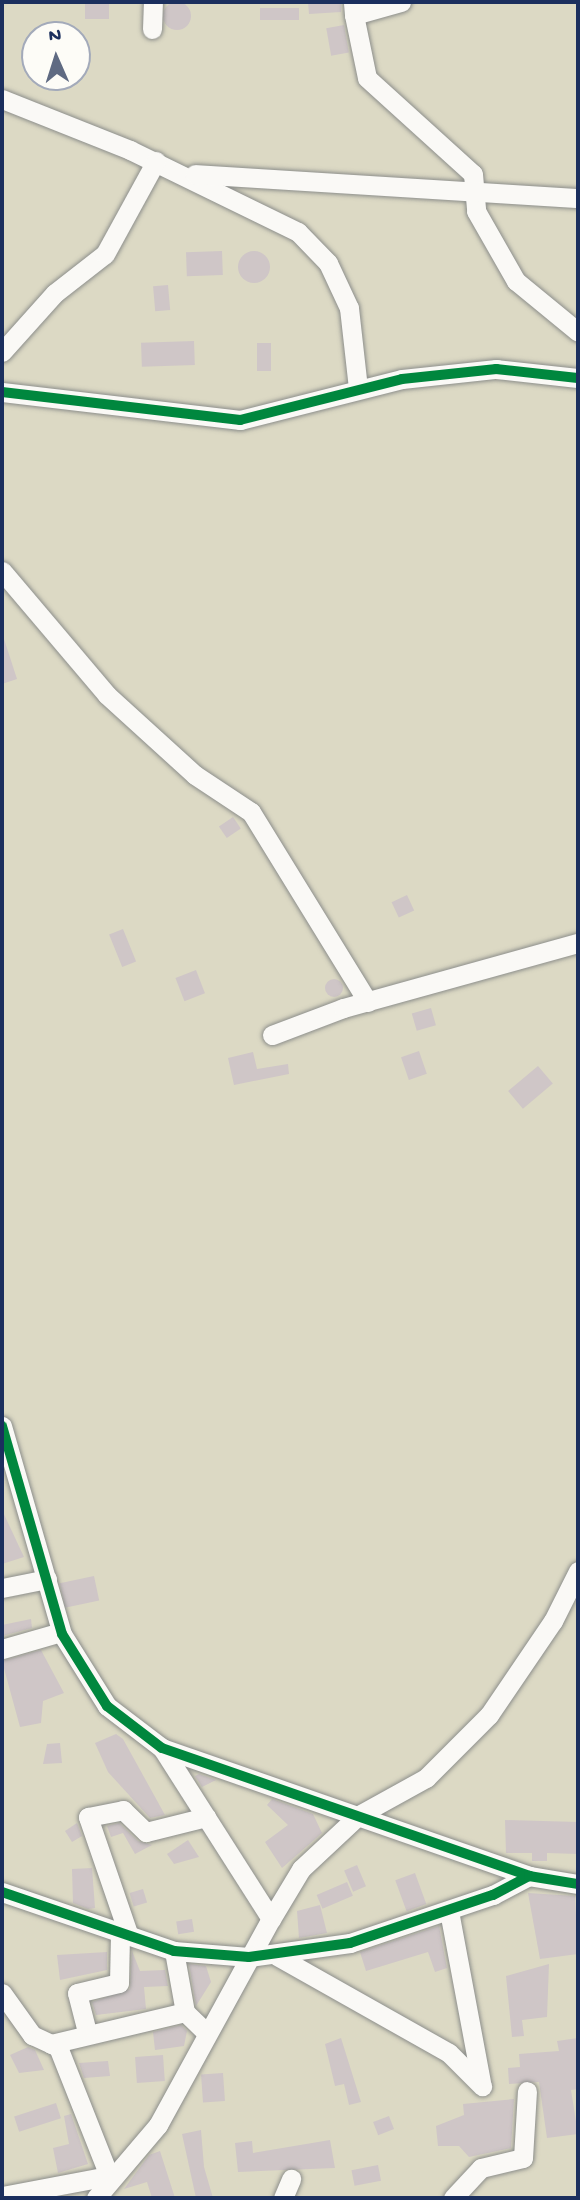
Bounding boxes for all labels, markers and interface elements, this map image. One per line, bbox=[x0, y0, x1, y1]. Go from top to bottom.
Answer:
north arrow bbox=[21, 21, 91, 91]
text: N bbox=[48, 25, 62, 48]

